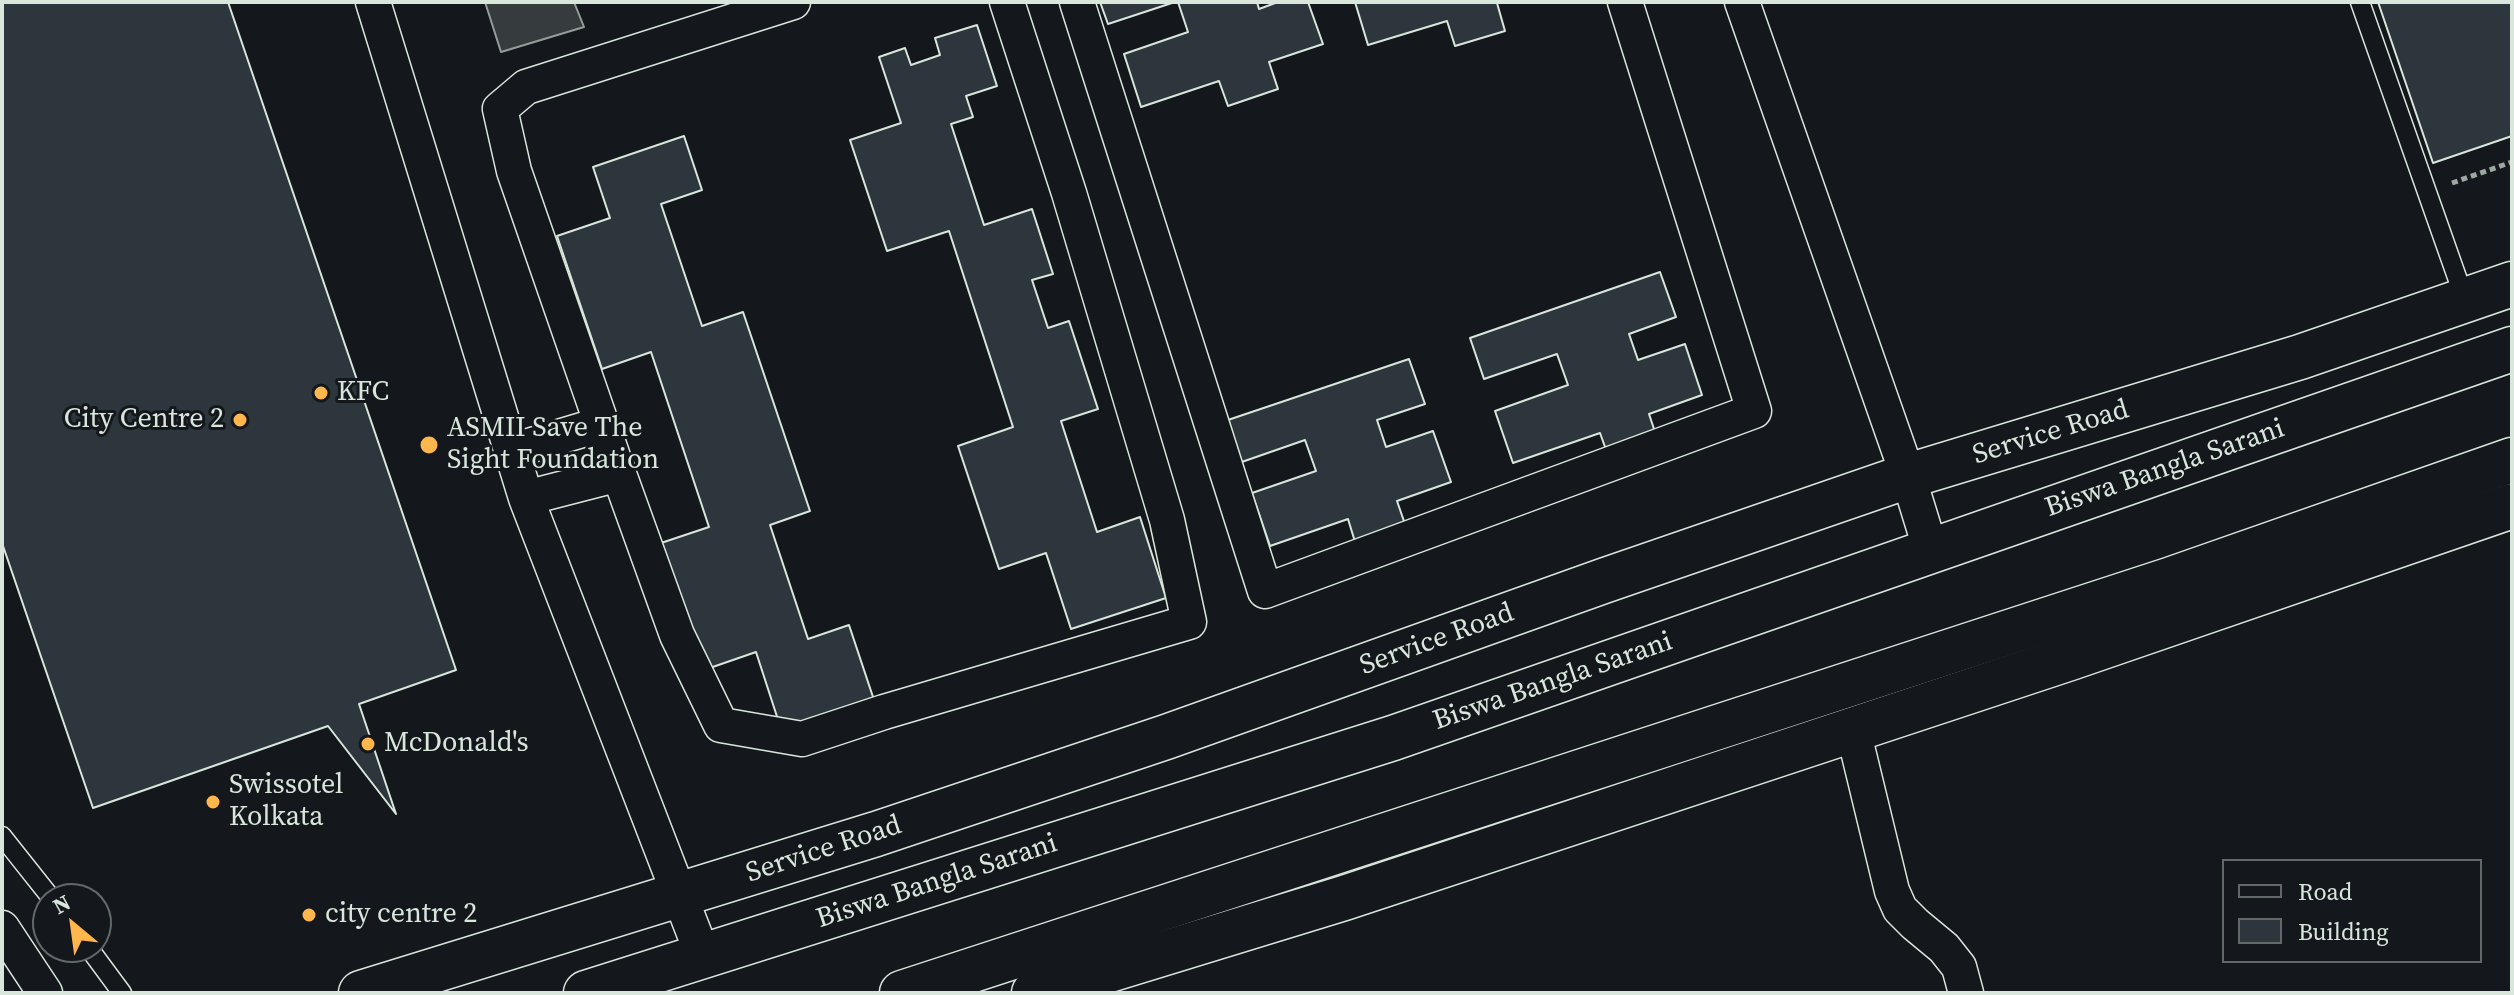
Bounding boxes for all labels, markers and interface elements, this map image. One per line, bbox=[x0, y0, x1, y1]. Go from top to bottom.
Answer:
place label: KFC bbox=[337, 376, 389, 410]
marker: KFC bbox=[312, 384, 330, 402]
street label: Service Road bbox=[1969, 393, 2133, 473]
place label: City Centre 2 bbox=[64, 403, 224, 437]
marker: City Centre 2 bbox=[231, 411, 249, 429]
place label: ASMII Save The Sight Foundation bbox=[447, 412, 659, 478]
street label: Biswa Bangla Sarani bbox=[2041, 412, 2289, 526]
marker: ASMII Save The Sight Foundation bbox=[418, 434, 440, 456]
street label: Service Road bbox=[1356, 597, 1518, 683]
street label: Biswa Bangla Sarani bbox=[1429, 625, 1677, 739]
place label: McDonald's bbox=[384, 727, 529, 761]
marker: McDonald's bbox=[359, 735, 377, 753]
place label: Swissotel Kolkata bbox=[229, 769, 343, 835]
marker: Swissotel Kolkata bbox=[204, 793, 222, 811]
street label: Service Road bbox=[742, 809, 906, 891]
street label: Biswa Bangla Sarani bbox=[812, 827, 1062, 937]
legend bbox=[2222, 859, 2482, 963]
text: Road bbox=[2298, 875, 2352, 908]
north arrow bbox=[32, 883, 112, 963]
text: N bbox=[47, 887, 76, 921]
place label: city centre 2 bbox=[325, 898, 477, 932]
marker: city centre 2 bbox=[300, 906, 318, 924]
text: Building bbox=[2298, 915, 2389, 948]

